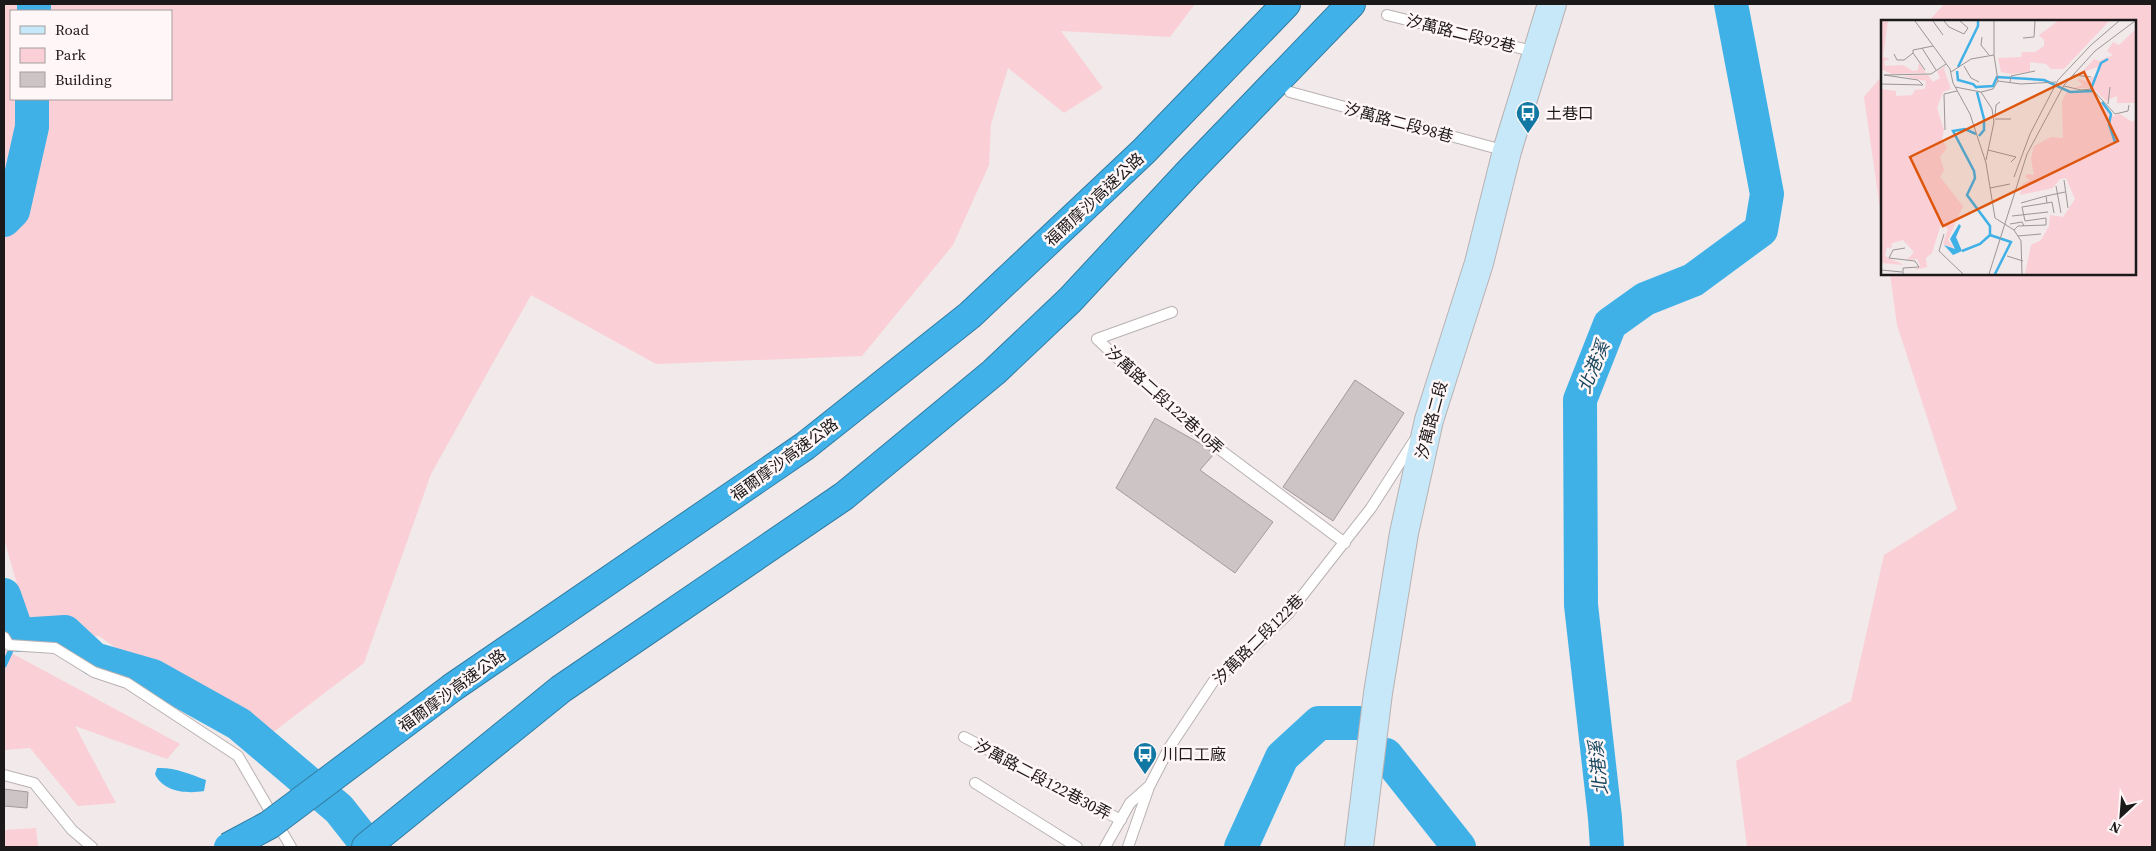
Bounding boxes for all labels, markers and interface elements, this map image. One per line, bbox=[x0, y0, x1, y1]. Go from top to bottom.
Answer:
street label: 汐萬路二段92巷 bbox=[1404, 9, 1518, 57]
legend bbox=[10, 10, 172, 100]
text: Road bbox=[55, 19, 89, 40]
inset map bbox=[1881, 20, 2136, 275]
text: Park bbox=[55, 44, 87, 65]
text: Building bbox=[55, 69, 112, 90]
street label: 汐萬路二段98巷 bbox=[1342, 97, 1456, 147]
bus stop icon: 土巷口 bbox=[1515, 100, 1541, 134]
place label: 土巷口 bbox=[1546, 102, 1594, 124]
street label: 福爾摩沙高速公路 bbox=[1040, 147, 1148, 251]
water label: 北港溪 bbox=[1571, 335, 1616, 397]
street label: 汐萬路二段122巷10弄 bbox=[1101, 341, 1229, 459]
street label: 汐萬路二段 bbox=[1410, 379, 1452, 461]
street label: 福爾摩沙高速公路 bbox=[726, 412, 842, 506]
street label: 汐萬路二段122巷 bbox=[1208, 589, 1308, 689]
street label: 福爾摩沙高速公路 bbox=[394, 643, 510, 737]
street label: 汐萬路二段122巷30弄 bbox=[971, 734, 1115, 824]
water label: 北港溪 bbox=[1582, 737, 1613, 796]
bus stop icon: 川口工廠 bbox=[1132, 741, 1158, 775]
place label: 川口工廠 bbox=[1162, 743, 1226, 765]
north arrow bbox=[2096, 791, 2146, 841]
text: N bbox=[2106, 816, 2124, 839]

